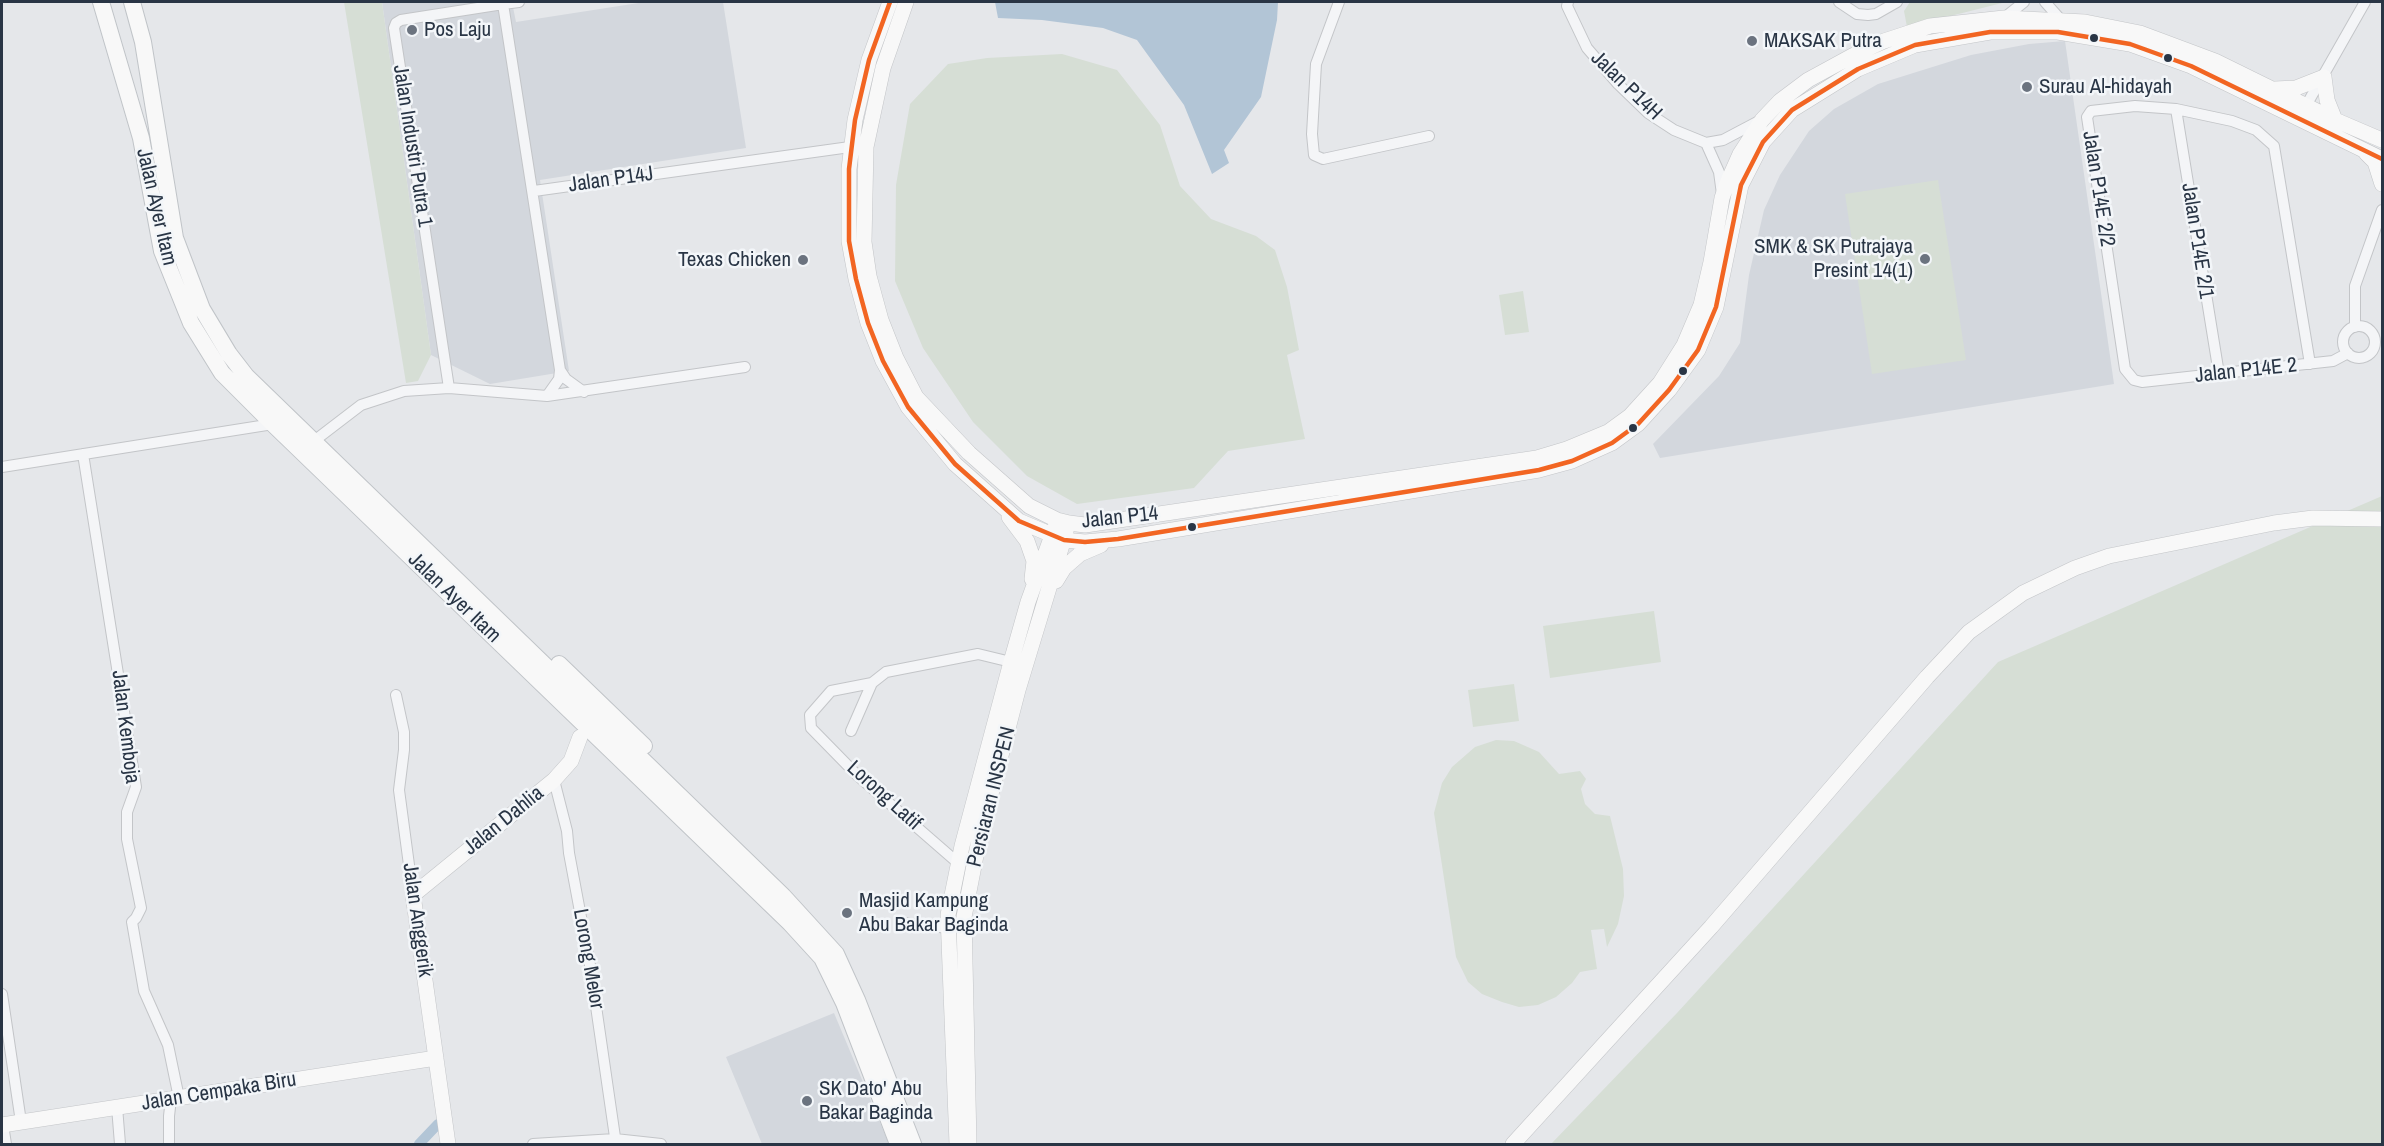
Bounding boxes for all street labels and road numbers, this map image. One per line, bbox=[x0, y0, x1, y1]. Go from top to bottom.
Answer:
street label: Jalan P14H bbox=[1585, 46, 1667, 126]
street label: Jalan Industri Putra 1 bbox=[387, 63, 437, 229]
street label: Jalan P14E 2/2 bbox=[2076, 129, 2120, 249]
street label: Jalan Ayer Itam bbox=[130, 146, 182, 268]
street label: Jalan P14J bbox=[567, 162, 655, 198]
street label: Jalan P14E 2/1 bbox=[2175, 181, 2219, 301]
street label: Jalan P14E 2 bbox=[2194, 353, 2298, 389]
street label: Jalan P14 bbox=[1081, 501, 1159, 535]
street label: Jalan Ayer Itam bbox=[402, 547, 506, 649]
street label: Jalan Kemboja bbox=[106, 669, 144, 785]
street label: Persiaran INSPEN bbox=[962, 724, 1022, 870]
street label: Lorong Latif bbox=[841, 756, 927, 836]
street label: Jalan Dahlia bbox=[459, 781, 549, 861]
street label: Jalan Anggerik bbox=[397, 861, 437, 979]
street label: Lorong Melor bbox=[567, 907, 609, 1011]
street label: Jalan Cempaka Biru bbox=[140, 1067, 298, 1117]

